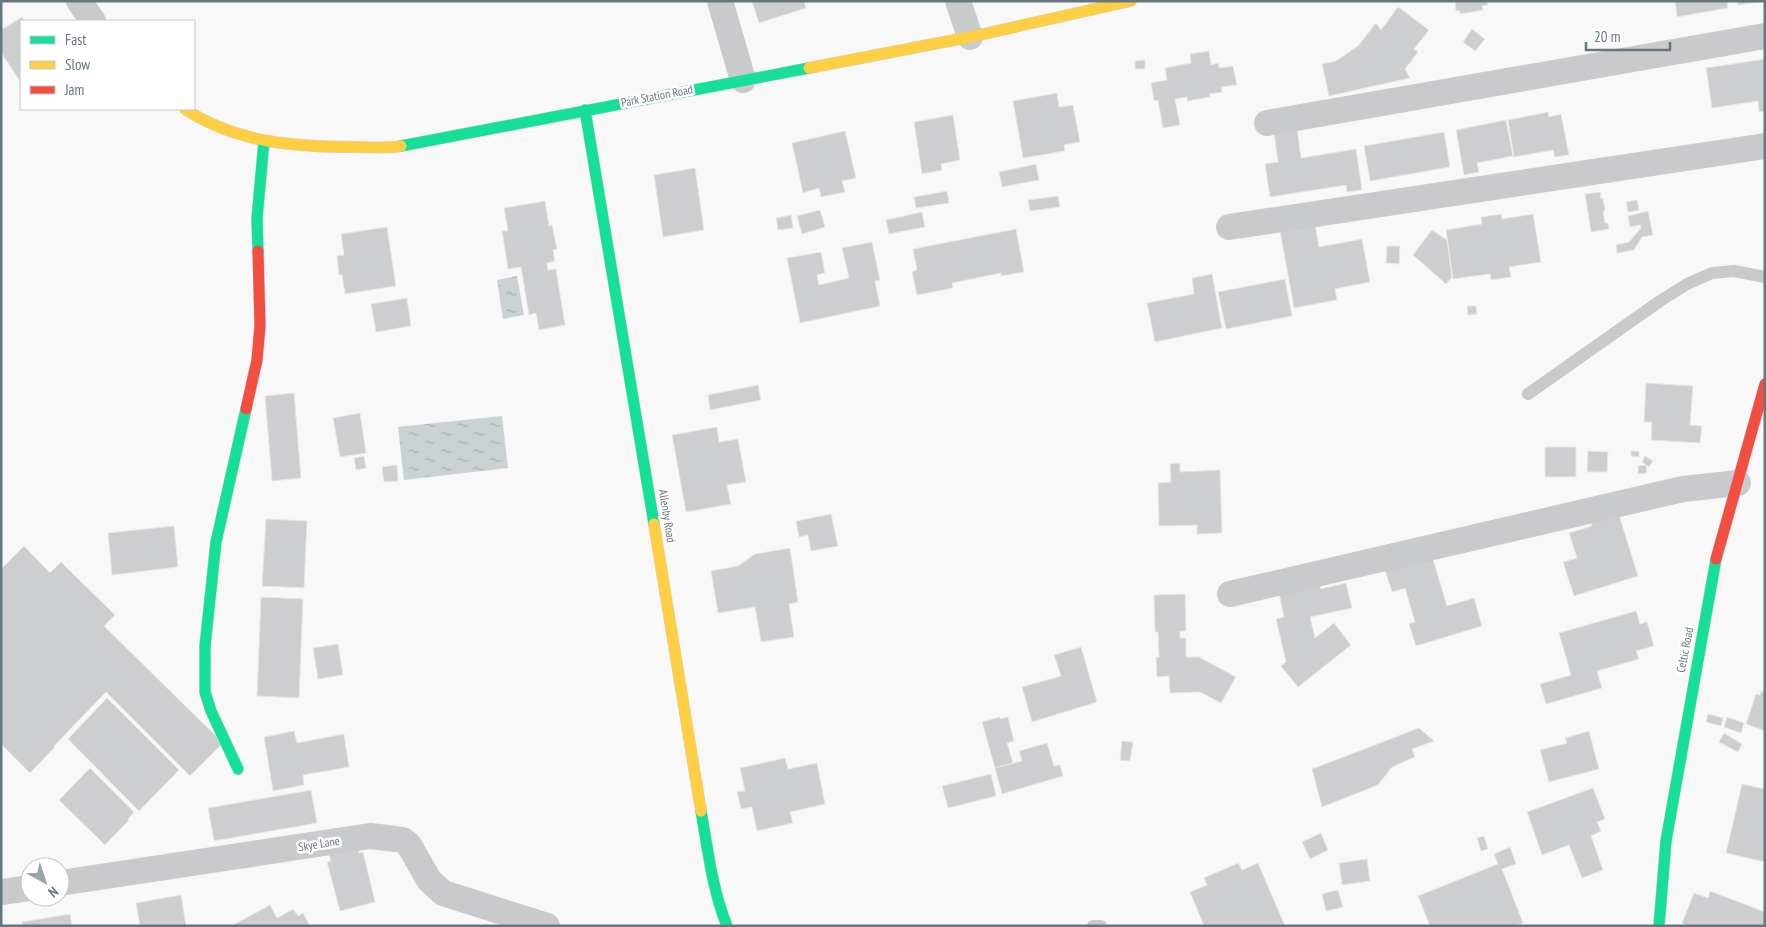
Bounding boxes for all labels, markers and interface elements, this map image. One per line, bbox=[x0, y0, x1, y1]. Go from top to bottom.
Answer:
legend bbox=[20, 20, 195, 110]
scale bar bbox=[1586, 20, 1670, 52]
text: 20 m bbox=[1594, 27, 1620, 46]
text: Fast bbox=[65, 30, 86, 49]
text: Slow bbox=[65, 55, 90, 74]
text: Jam bbox=[64, 80, 84, 99]
street label: Park Station Road bbox=[620, 81, 694, 110]
street label: Allenby Road bbox=[656, 488, 679, 544]
street label: Celtic Road bbox=[1673, 626, 1696, 674]
street label: Skye Lane bbox=[297, 833, 341, 854]
north arrow bbox=[20, 857, 70, 907]
text: N bbox=[45, 883, 62, 901]

